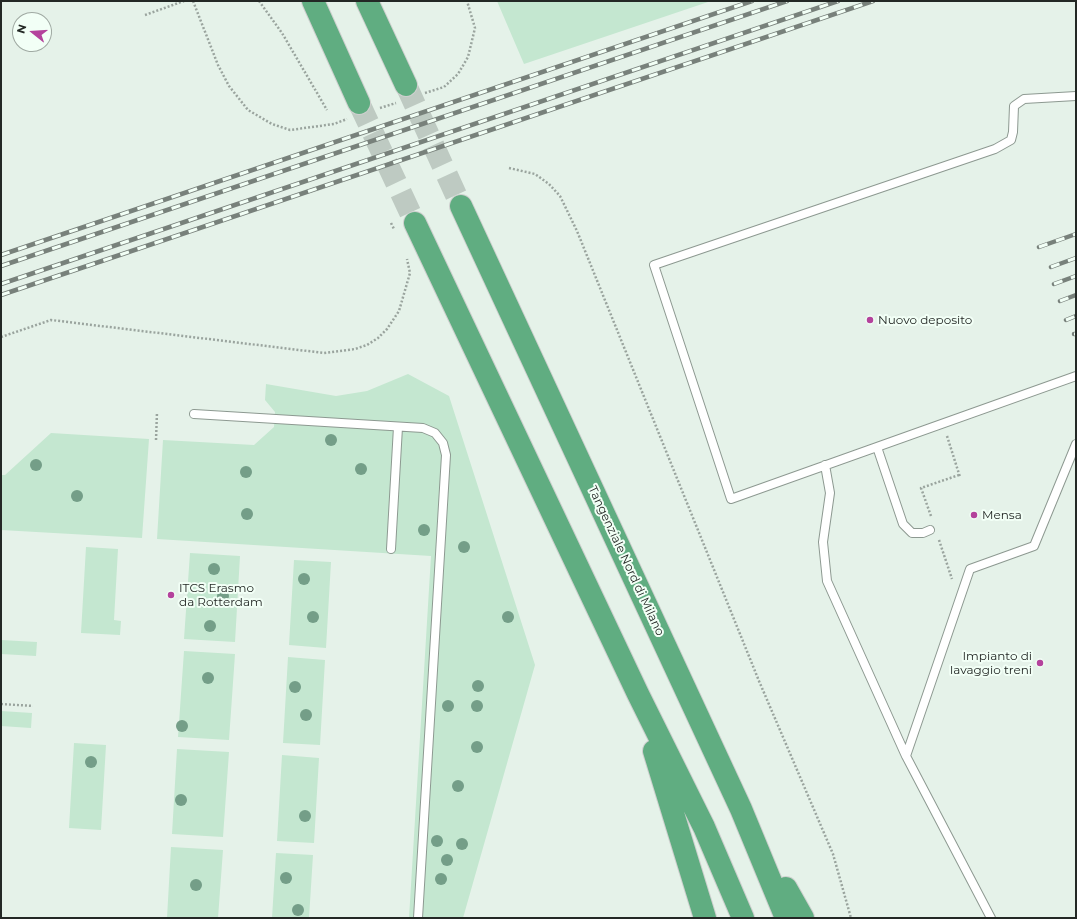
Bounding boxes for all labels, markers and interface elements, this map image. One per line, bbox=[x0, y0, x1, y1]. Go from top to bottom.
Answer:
north arrow bbox=[12, 12, 52, 52]
text: N bbox=[13, 22, 29, 35]
place label: Nuovo deposito bbox=[878, 313, 972, 327]
marker: Nuovo deposito bbox=[865, 315, 875, 325]
street label: Tangenziale Nord di Milano bbox=[585, 484, 667, 638]
place label: Mensa bbox=[982, 508, 1022, 522]
marker: Mensa bbox=[969, 510, 979, 520]
place label: ITCS Erasmo da Rotterdam bbox=[179, 581, 263, 609]
marker: ITCS Erasmo da Rotterdam bbox=[166, 590, 176, 600]
place label: Impianto di lavaggio treni bbox=[950, 649, 1032, 677]
marker: Impianto di lavaggio treni bbox=[1035, 658, 1045, 668]

